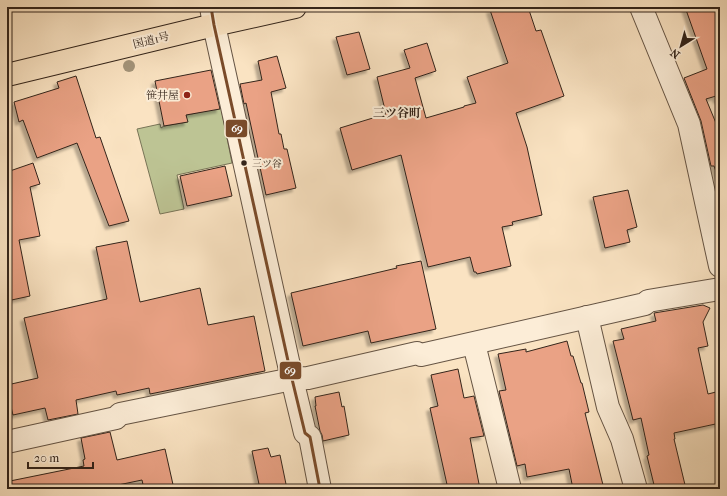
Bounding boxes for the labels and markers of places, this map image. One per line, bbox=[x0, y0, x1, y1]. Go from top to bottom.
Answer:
place label: 笹井屋 bbox=[146, 89, 179, 102]
marker: 笹井屋 bbox=[182, 90, 192, 100]
marker: 三ツ谷 bbox=[239, 158, 249, 168]
place label: 三ツ谷 bbox=[252, 158, 282, 170]

